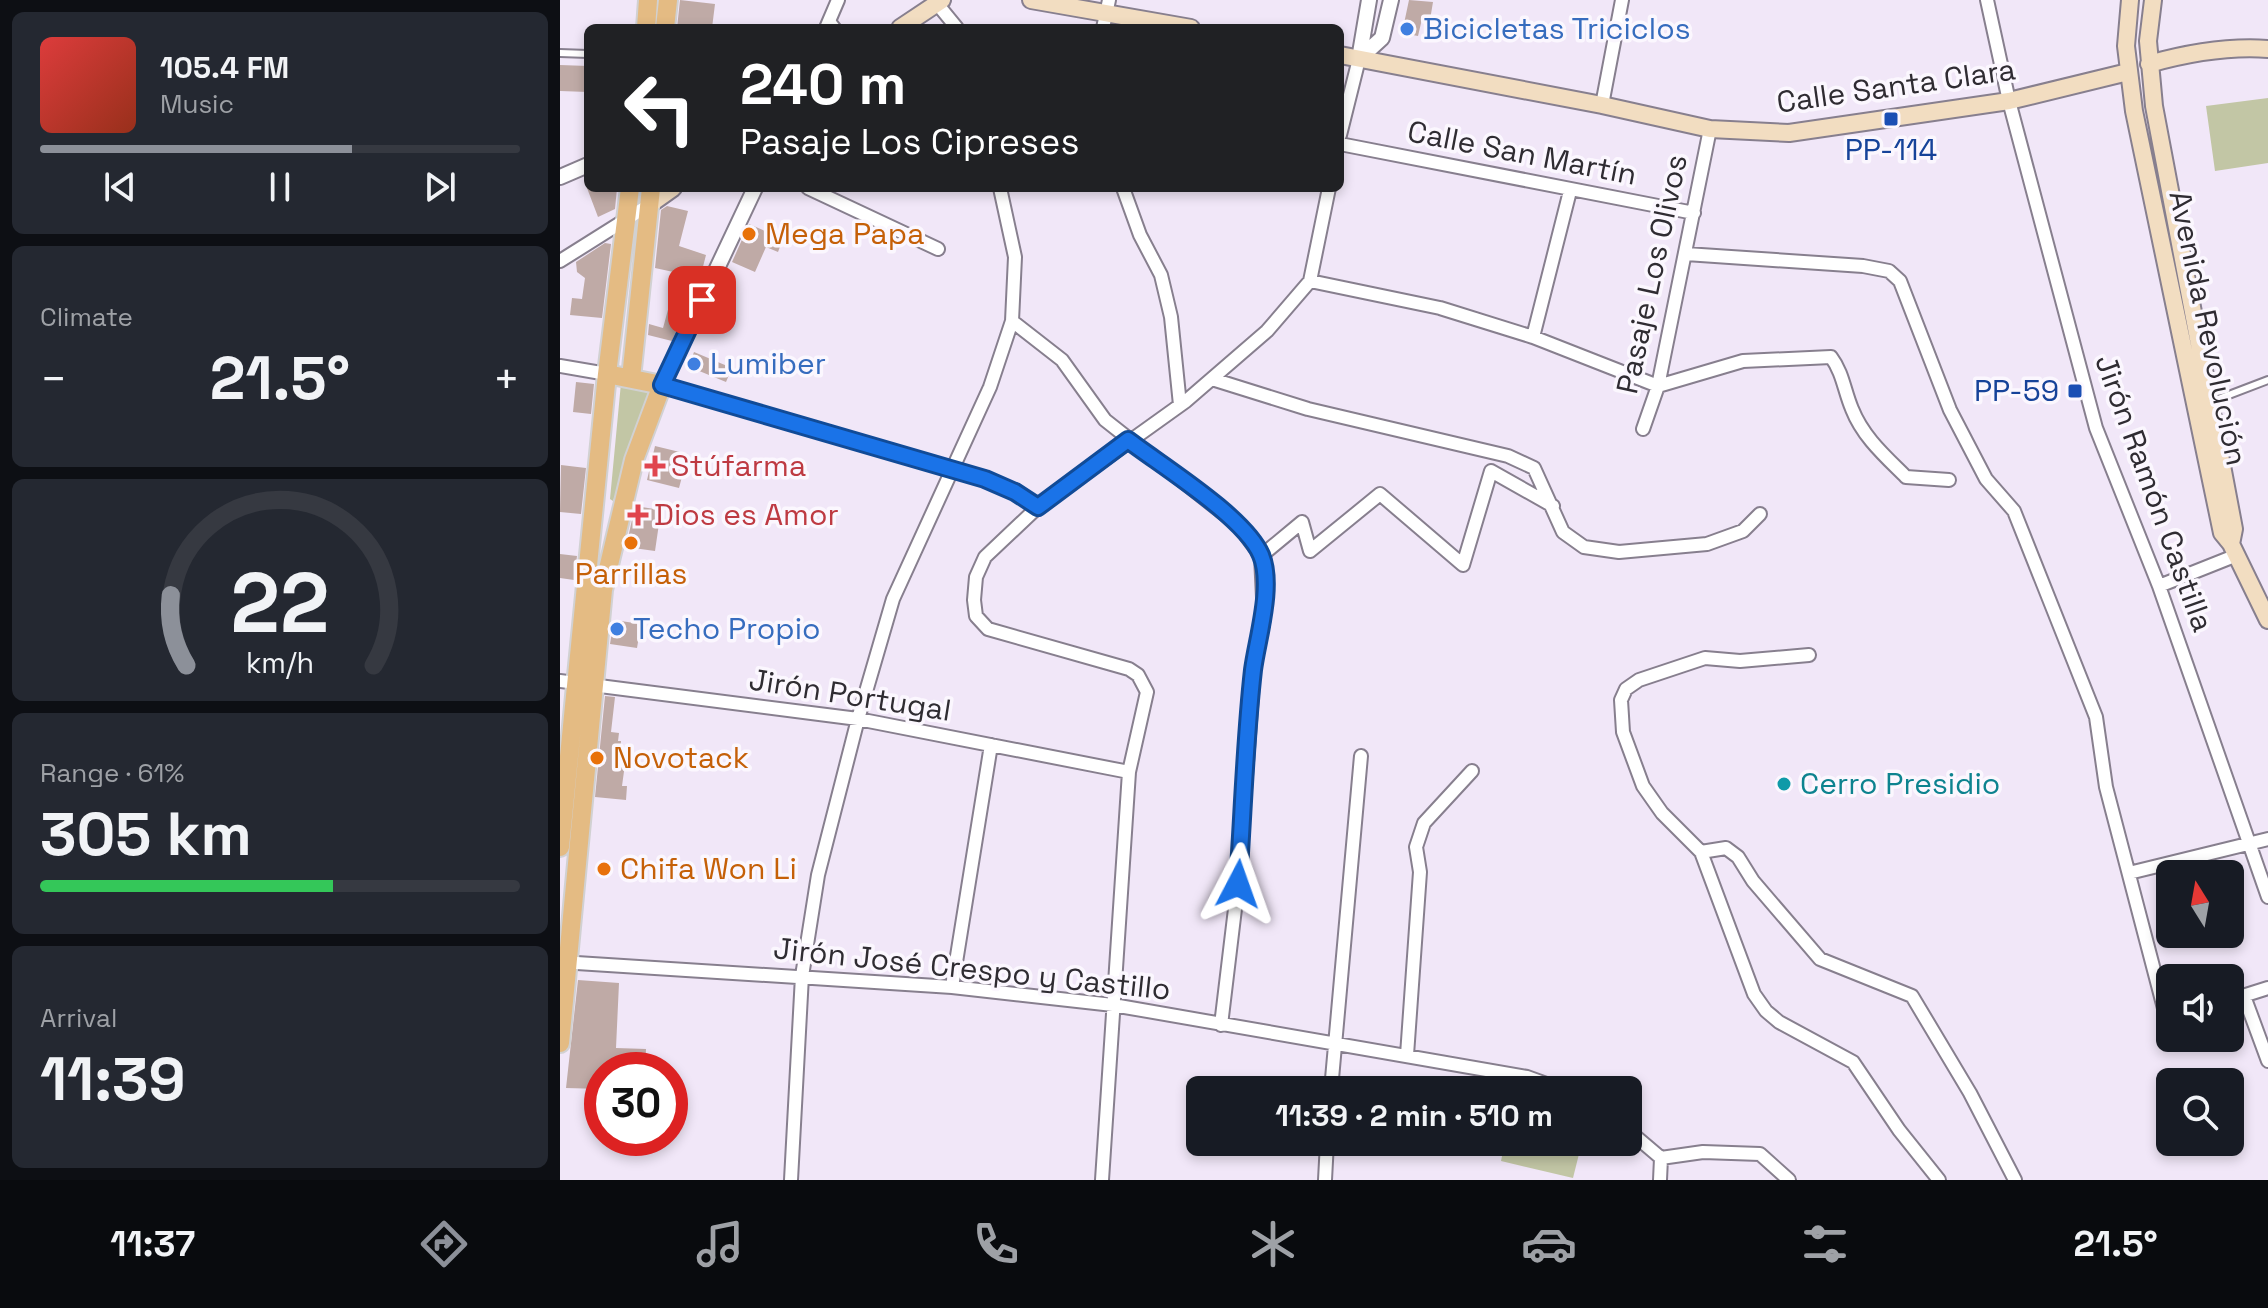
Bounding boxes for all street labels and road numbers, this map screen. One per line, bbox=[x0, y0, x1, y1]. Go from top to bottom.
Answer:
street label: Calle Santa Clara bbox=[1774, 49, 2018, 122]
street label: Calle San Martín bbox=[1404, 111, 1640, 194]
street label: Pasaje Los Olivos bbox=[1607, 151, 1696, 397]
street label: Avenida Revolución bbox=[2160, 187, 2257, 469]
street label: Jirón Ramón Castilla bbox=[2086, 349, 2223, 637]
street label: Jirón Portugal bbox=[746, 659, 954, 730]
street label: Jirón José Crespo y Castillo bbox=[772, 928, 1172, 1009]

